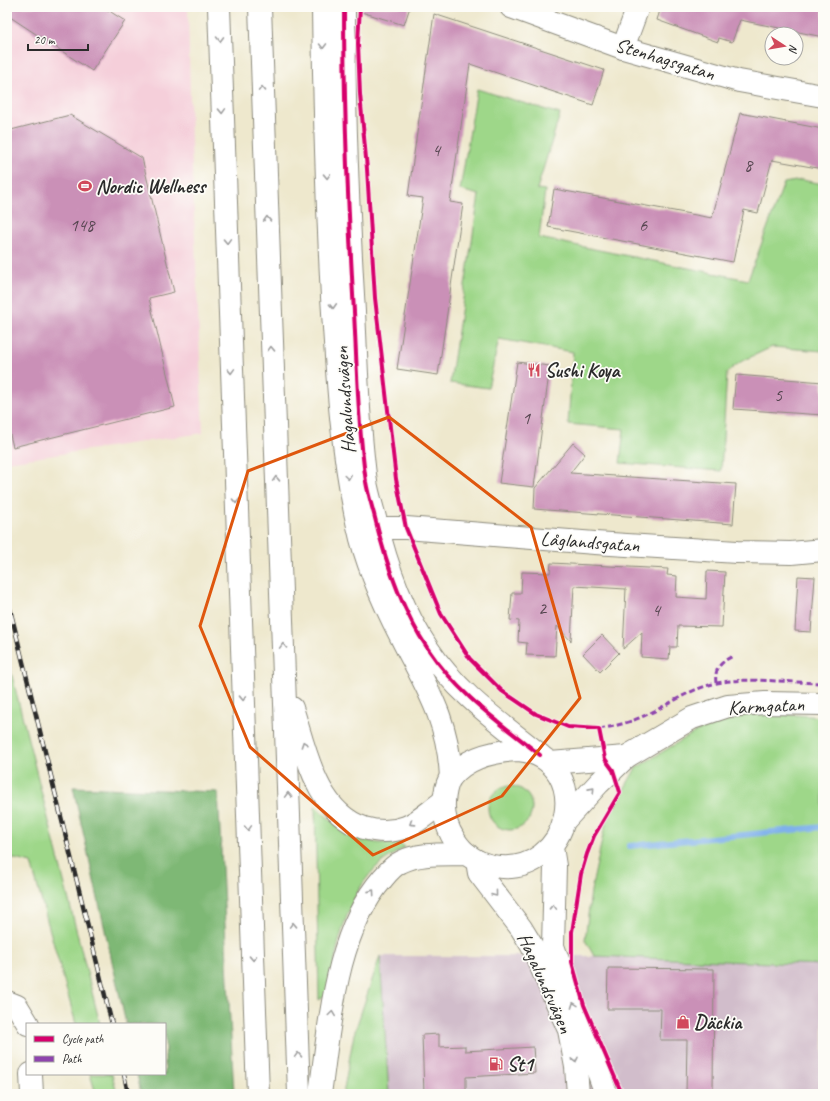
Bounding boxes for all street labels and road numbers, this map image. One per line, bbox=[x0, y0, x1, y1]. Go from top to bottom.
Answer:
street label: Stenhagsgatan bbox=[612, 32, 719, 86]
street label: Hagalundsvägen bbox=[329, 344, 361, 455]
street label: Låglandsgatan bbox=[540, 526, 641, 558]
street label: Karmgatan bbox=[727, 691, 806, 720]
street label: Hagalundsvägen bbox=[512, 929, 579, 1038]

